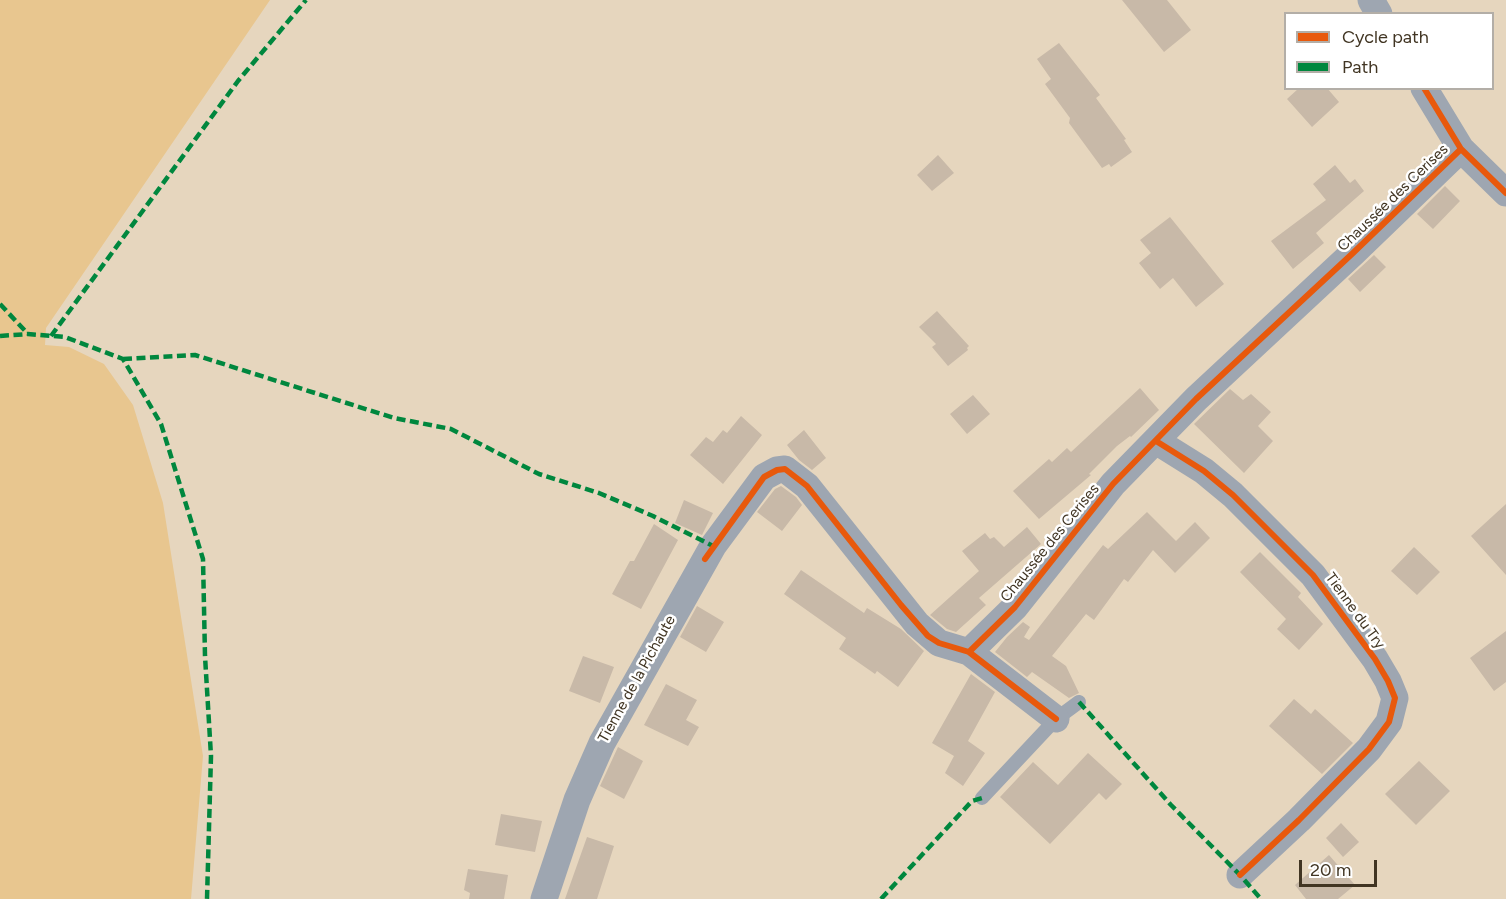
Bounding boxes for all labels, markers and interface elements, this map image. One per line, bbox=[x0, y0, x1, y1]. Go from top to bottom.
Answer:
legend bbox=[1284, 12, 1494, 90]
text: Cycle path bbox=[1342, 26, 1429, 48]
text: Path bbox=[1342, 56, 1378, 78]
street label: Chaussée des Cerises bbox=[1334, 141, 1452, 255]
street label: Chaussée des Cerises bbox=[997, 480, 1103, 606]
street label: Tienne du Try bbox=[1321, 569, 1389, 653]
street label: Tienne de la Pichaute bbox=[595, 612, 679, 746]
scale bar bbox=[1302, 848, 1380, 886]
text: 20 m bbox=[1310, 859, 1351, 881]

